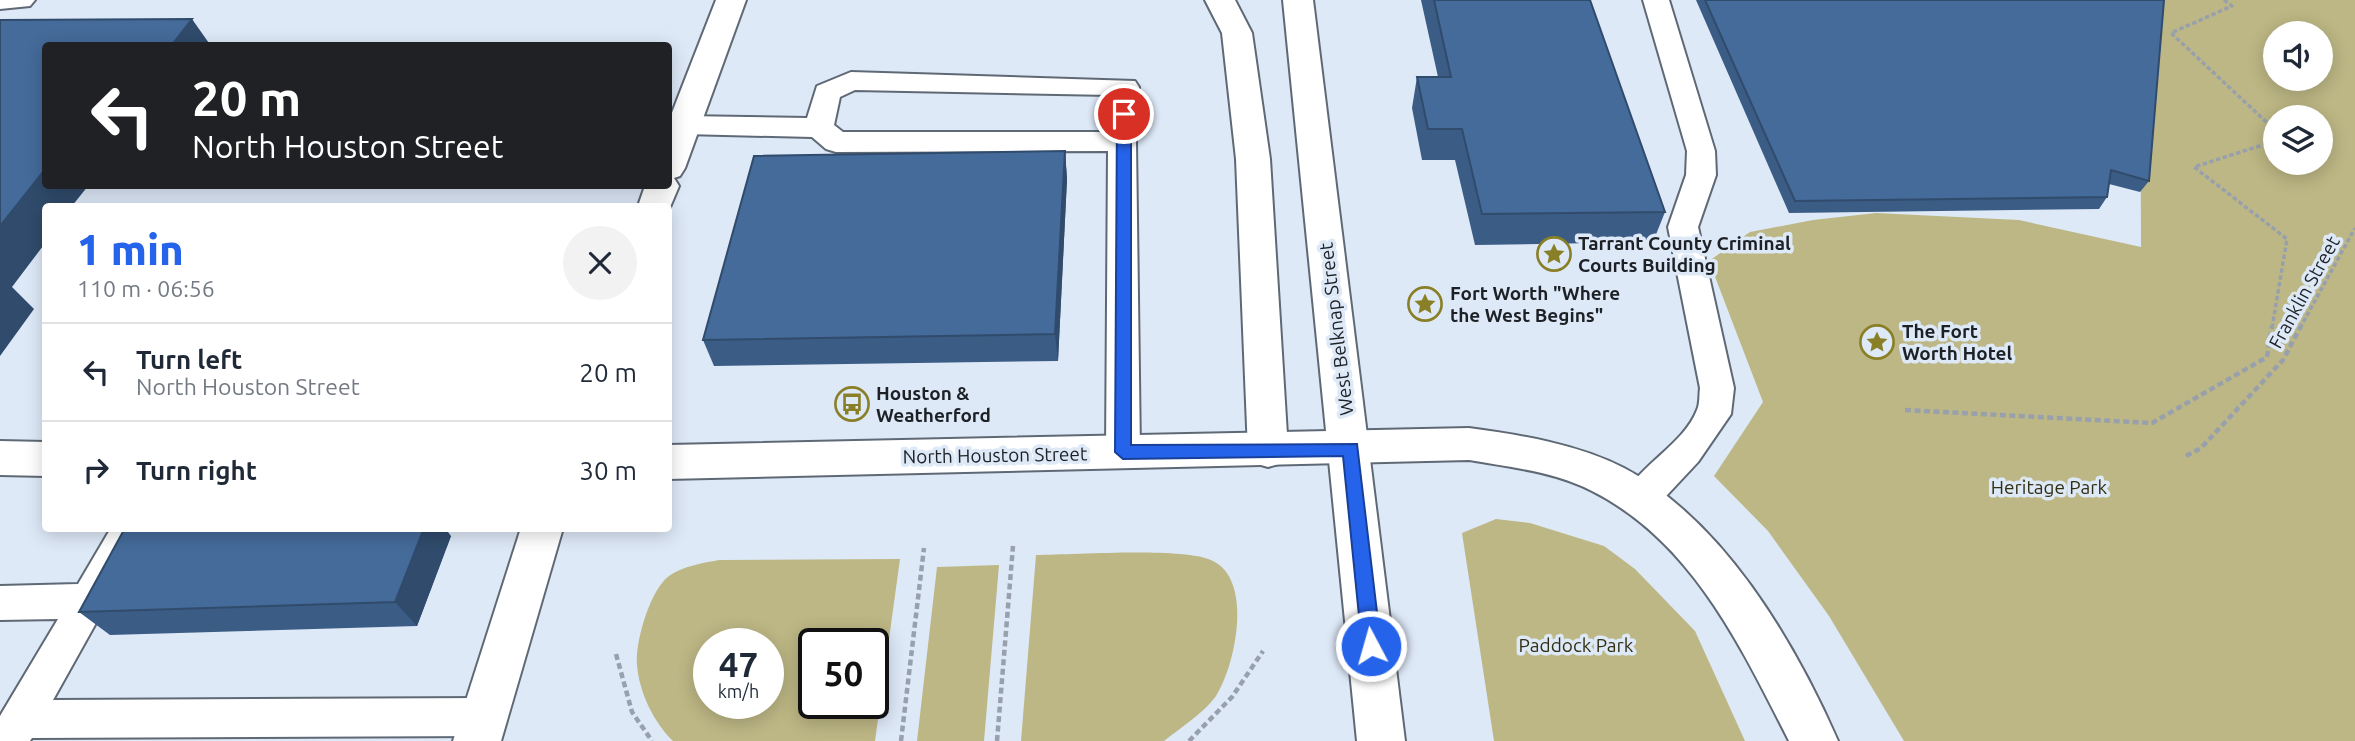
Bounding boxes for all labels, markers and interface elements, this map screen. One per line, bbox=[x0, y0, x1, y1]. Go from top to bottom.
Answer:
map controls bbox=[2263, 21, 2333, 175]
button: sound bbox=[2263, 21, 2333, 91]
icon: left bbox=[77, 70, 168, 161]
text: 20 m bbox=[192, 70, 301, 125]
pin bbox=[1094, 84, 1154, 144]
icon: arrive bbox=[1105, 95, 1143, 133]
button: layers bbox=[2263, 105, 2333, 175]
text: North Houston Street bbox=[192, 128, 503, 164]
text: 1 min bbox=[77, 226, 184, 273]
button: close bbox=[563, 226, 637, 300]
place label: Tarrant County Criminal Courts Building bbox=[1578, 232, 1791, 276]
street label: Franklin Street bbox=[2264, 232, 2344, 352]
place icon: Tarrant County Criminal Courts Building bbox=[1535, 235, 1573, 273]
street label: West Belknap Street bbox=[1314, 241, 1358, 417]
text: 110 m · 06:56 bbox=[77, 276, 215, 301]
place label: Fort Worth "Where the West Begins" bbox=[1450, 282, 1620, 326]
place icon: Fort Worth "Where the West Begins" bbox=[1406, 285, 1444, 323]
place label: The Fort Worth Hotel bbox=[1902, 320, 2012, 364]
place icon: The Fort Worth Hotel bbox=[1858, 323, 1896, 361]
text: Turn left bbox=[136, 345, 242, 374]
icon: left bbox=[77, 353, 115, 391]
text: 20 m bbox=[579, 358, 637, 387]
text: North Houston Street bbox=[136, 374, 360, 399]
place label: Houston & Weatherford bbox=[876, 382, 991, 426]
bus stop icon: Houston & Weatherford bbox=[833, 385, 871, 423]
street label: North Houston Street bbox=[902, 442, 1088, 468]
icon: right bbox=[77, 451, 115, 489]
text: Turn right bbox=[136, 456, 257, 485]
text: 30 m bbox=[579, 456, 637, 485]
park label: Heritage Park bbox=[1991, 476, 2108, 498]
position arrow bbox=[1334, 609, 1408, 683]
speed limit sign: 50 bbox=[798, 628, 889, 719]
park label: Paddock Park bbox=[1519, 634, 1634, 656]
text: 47 bbox=[719, 644, 758, 684]
text: km/h bbox=[718, 681, 759, 701]

